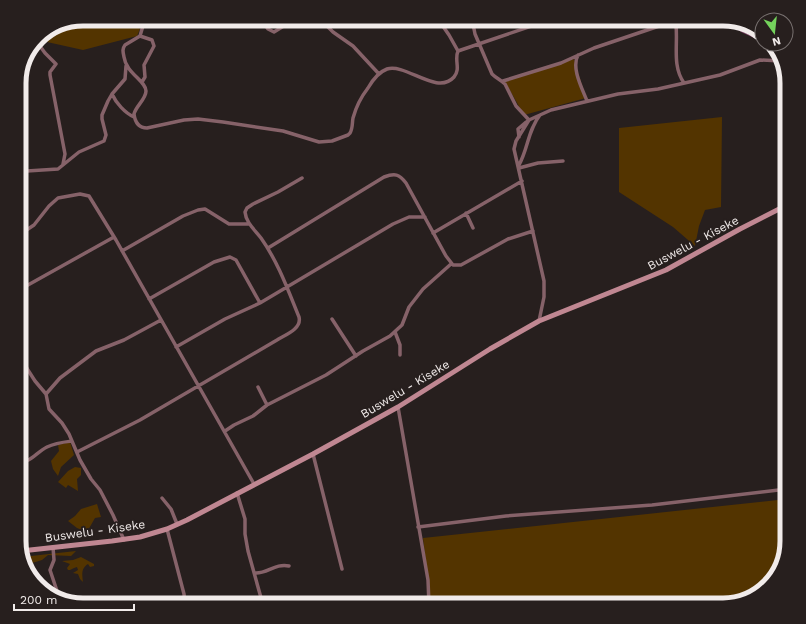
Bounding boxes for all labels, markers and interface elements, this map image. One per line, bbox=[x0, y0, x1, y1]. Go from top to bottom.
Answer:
north arrow bbox=[754, 12, 794, 52]
text: N bbox=[771, 34, 782, 49]
street label: Buswelu - Kiseke bbox=[645, 213, 741, 273]
street label: Buswelu - Kiseke bbox=[358, 357, 452, 421]
street label: Buswelu - Kiseke bbox=[44, 517, 146, 545]
scale bar bbox=[14, 586, 134, 612]
text: 200 m bbox=[20, 593, 57, 607]

